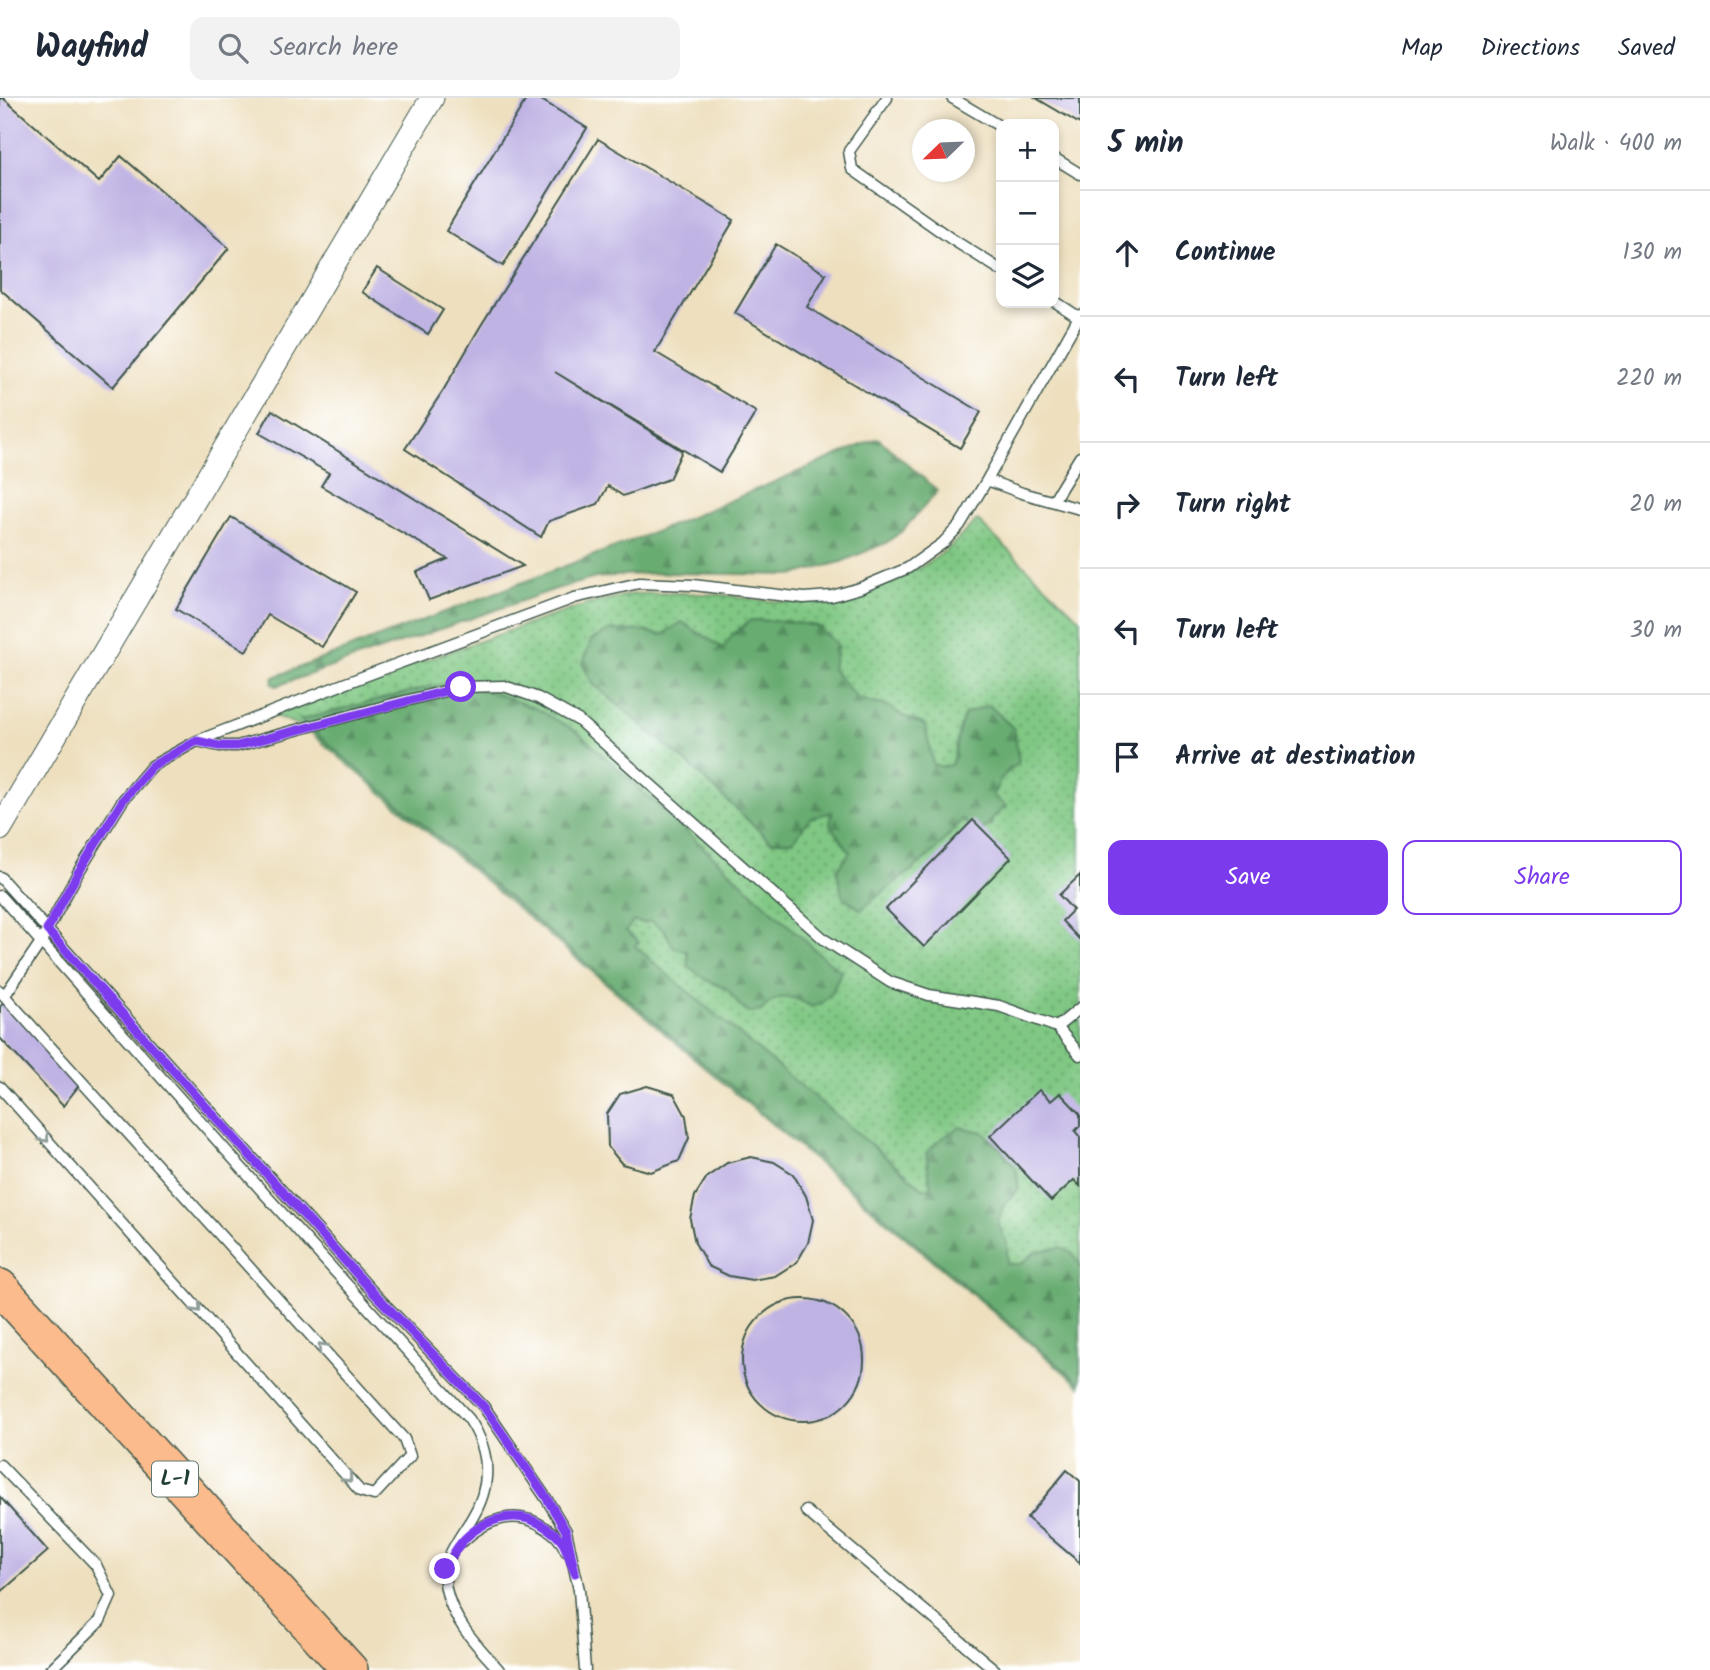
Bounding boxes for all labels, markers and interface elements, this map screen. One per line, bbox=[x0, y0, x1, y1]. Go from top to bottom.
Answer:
search box bbox=[190, 17, 680, 80]
text: Wayfind bbox=[35, 22, 148, 75]
text: Search here bbox=[270, 27, 398, 69]
icon: search bbox=[214, 29, 252, 67]
text: Map bbox=[1401, 29, 1443, 68]
text: Directions bbox=[1481, 29, 1580, 68]
text: Saved bbox=[1618, 29, 1675, 68]
north arrow bbox=[912, 119, 975, 182]
map controls bbox=[996, 119, 1059, 308]
button: + bbox=[996, 119, 1059, 182]
text: 5 min bbox=[1108, 120, 1184, 168]
text: Walk · 400 m bbox=[1550, 126, 1682, 162]
button: − bbox=[996, 182, 1059, 245]
text: Continue bbox=[1175, 232, 1276, 274]
icon: ahead bbox=[1108, 234, 1146, 272]
text: 130 m bbox=[1623, 235, 1682, 271]
button: layers bbox=[996, 245, 1059, 308]
text: Turn left bbox=[1175, 358, 1278, 400]
icon: left bbox=[1108, 360, 1146, 398]
text: 220 m bbox=[1616, 361, 1682, 397]
text: Turn right bbox=[1175, 484, 1291, 526]
icon: right bbox=[1108, 486, 1146, 524]
text: 20 m bbox=[1630, 487, 1682, 523]
text: Turn left bbox=[1175, 610, 1278, 652]
icon: left bbox=[1108, 612, 1146, 650]
text: 30 m bbox=[1630, 613, 1682, 649]
route start bbox=[445, 671, 476, 702]
text: Arrive at destination bbox=[1175, 736, 1415, 778]
icon: arrive bbox=[1108, 738, 1146, 776]
button: Save bbox=[1108, 840, 1388, 915]
button: Share bbox=[1402, 840, 1682, 915]
one-way arrow bbox=[37, 1130, 50, 1143]
one-way arrow bbox=[189, 1300, 201, 1313]
one-way arrow bbox=[317, 1342, 330, 1355]
road number: L-1 bbox=[152, 1462, 198, 1496]
one-way arrow bbox=[340, 1470, 352, 1483]
route end bbox=[429, 1553, 460, 1584]

